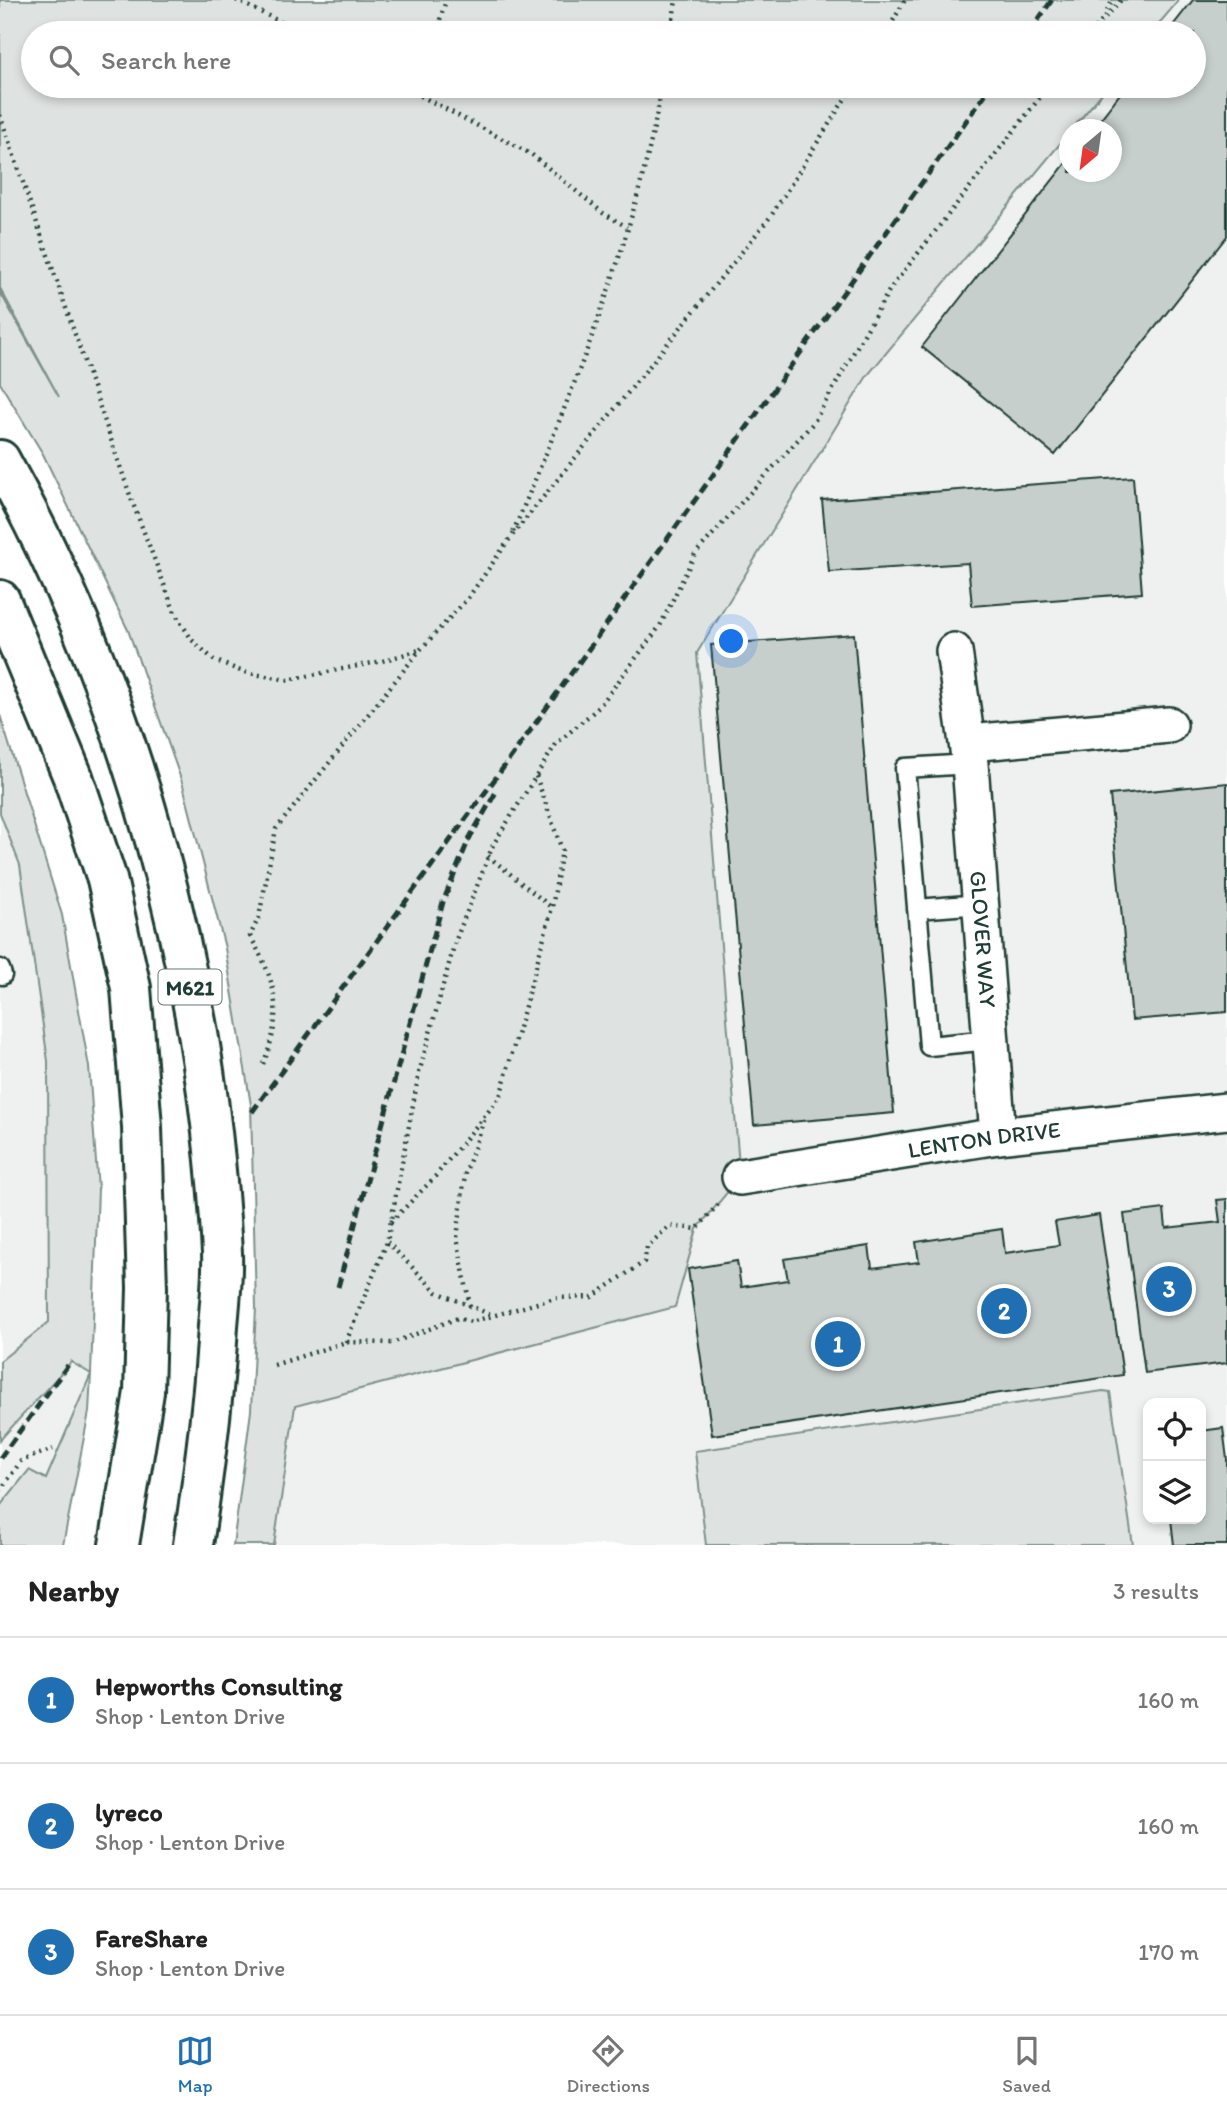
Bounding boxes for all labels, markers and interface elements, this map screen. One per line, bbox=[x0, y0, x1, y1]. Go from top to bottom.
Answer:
search box bbox=[21, 21, 1206, 98]
icon: search bbox=[45, 41, 83, 79]
text: Search here bbox=[101, 44, 231, 76]
north arrow bbox=[1059, 119, 1122, 182]
your location bbox=[714, 624, 748, 658]
street label: GLOVER WAY bbox=[964, 870, 1002, 1009]
road number: M621 bbox=[158, 970, 222, 1004]
street label: LENTON DRIVE bbox=[906, 1115, 1062, 1164]
pin: 3 bbox=[1146, 1263, 1192, 1315]
pin: 2 bbox=[981, 1285, 1027, 1337]
pin: 1 bbox=[815, 1318, 861, 1370]
map controls bbox=[1143, 1398, 1206, 1524]
button: locate bbox=[1143, 1398, 1206, 1461]
button: layers bbox=[1143, 1461, 1206, 1524]
text: Nearby bbox=[28, 1572, 119, 1609]
text: 3 results bbox=[1113, 1577, 1199, 1605]
text: Hepworths Consulting bbox=[95, 1670, 342, 1702]
text: 1 bbox=[46, 1686, 56, 1714]
text: 160 m bbox=[1137, 1686, 1199, 1714]
text: Shop · Lenton Drive bbox=[95, 1702, 285, 1730]
text: lyreco bbox=[95, 1796, 163, 1828]
text: 2 bbox=[45, 1812, 57, 1840]
text: 160 m bbox=[1137, 1812, 1199, 1840]
text: Shop · Lenton Drive bbox=[95, 1828, 285, 1856]
text: FareShare bbox=[95, 1922, 208, 1954]
text: 3 bbox=[45, 1938, 57, 1966]
text: 170 m bbox=[1138, 1938, 1199, 1966]
text: Shop · Lenton Drive bbox=[95, 1954, 285, 1982]
tab: Map bbox=[176, 2032, 214, 2097]
tab: Directions bbox=[566, 2032, 650, 2097]
tab: Saved bbox=[1002, 2032, 1051, 2097]

